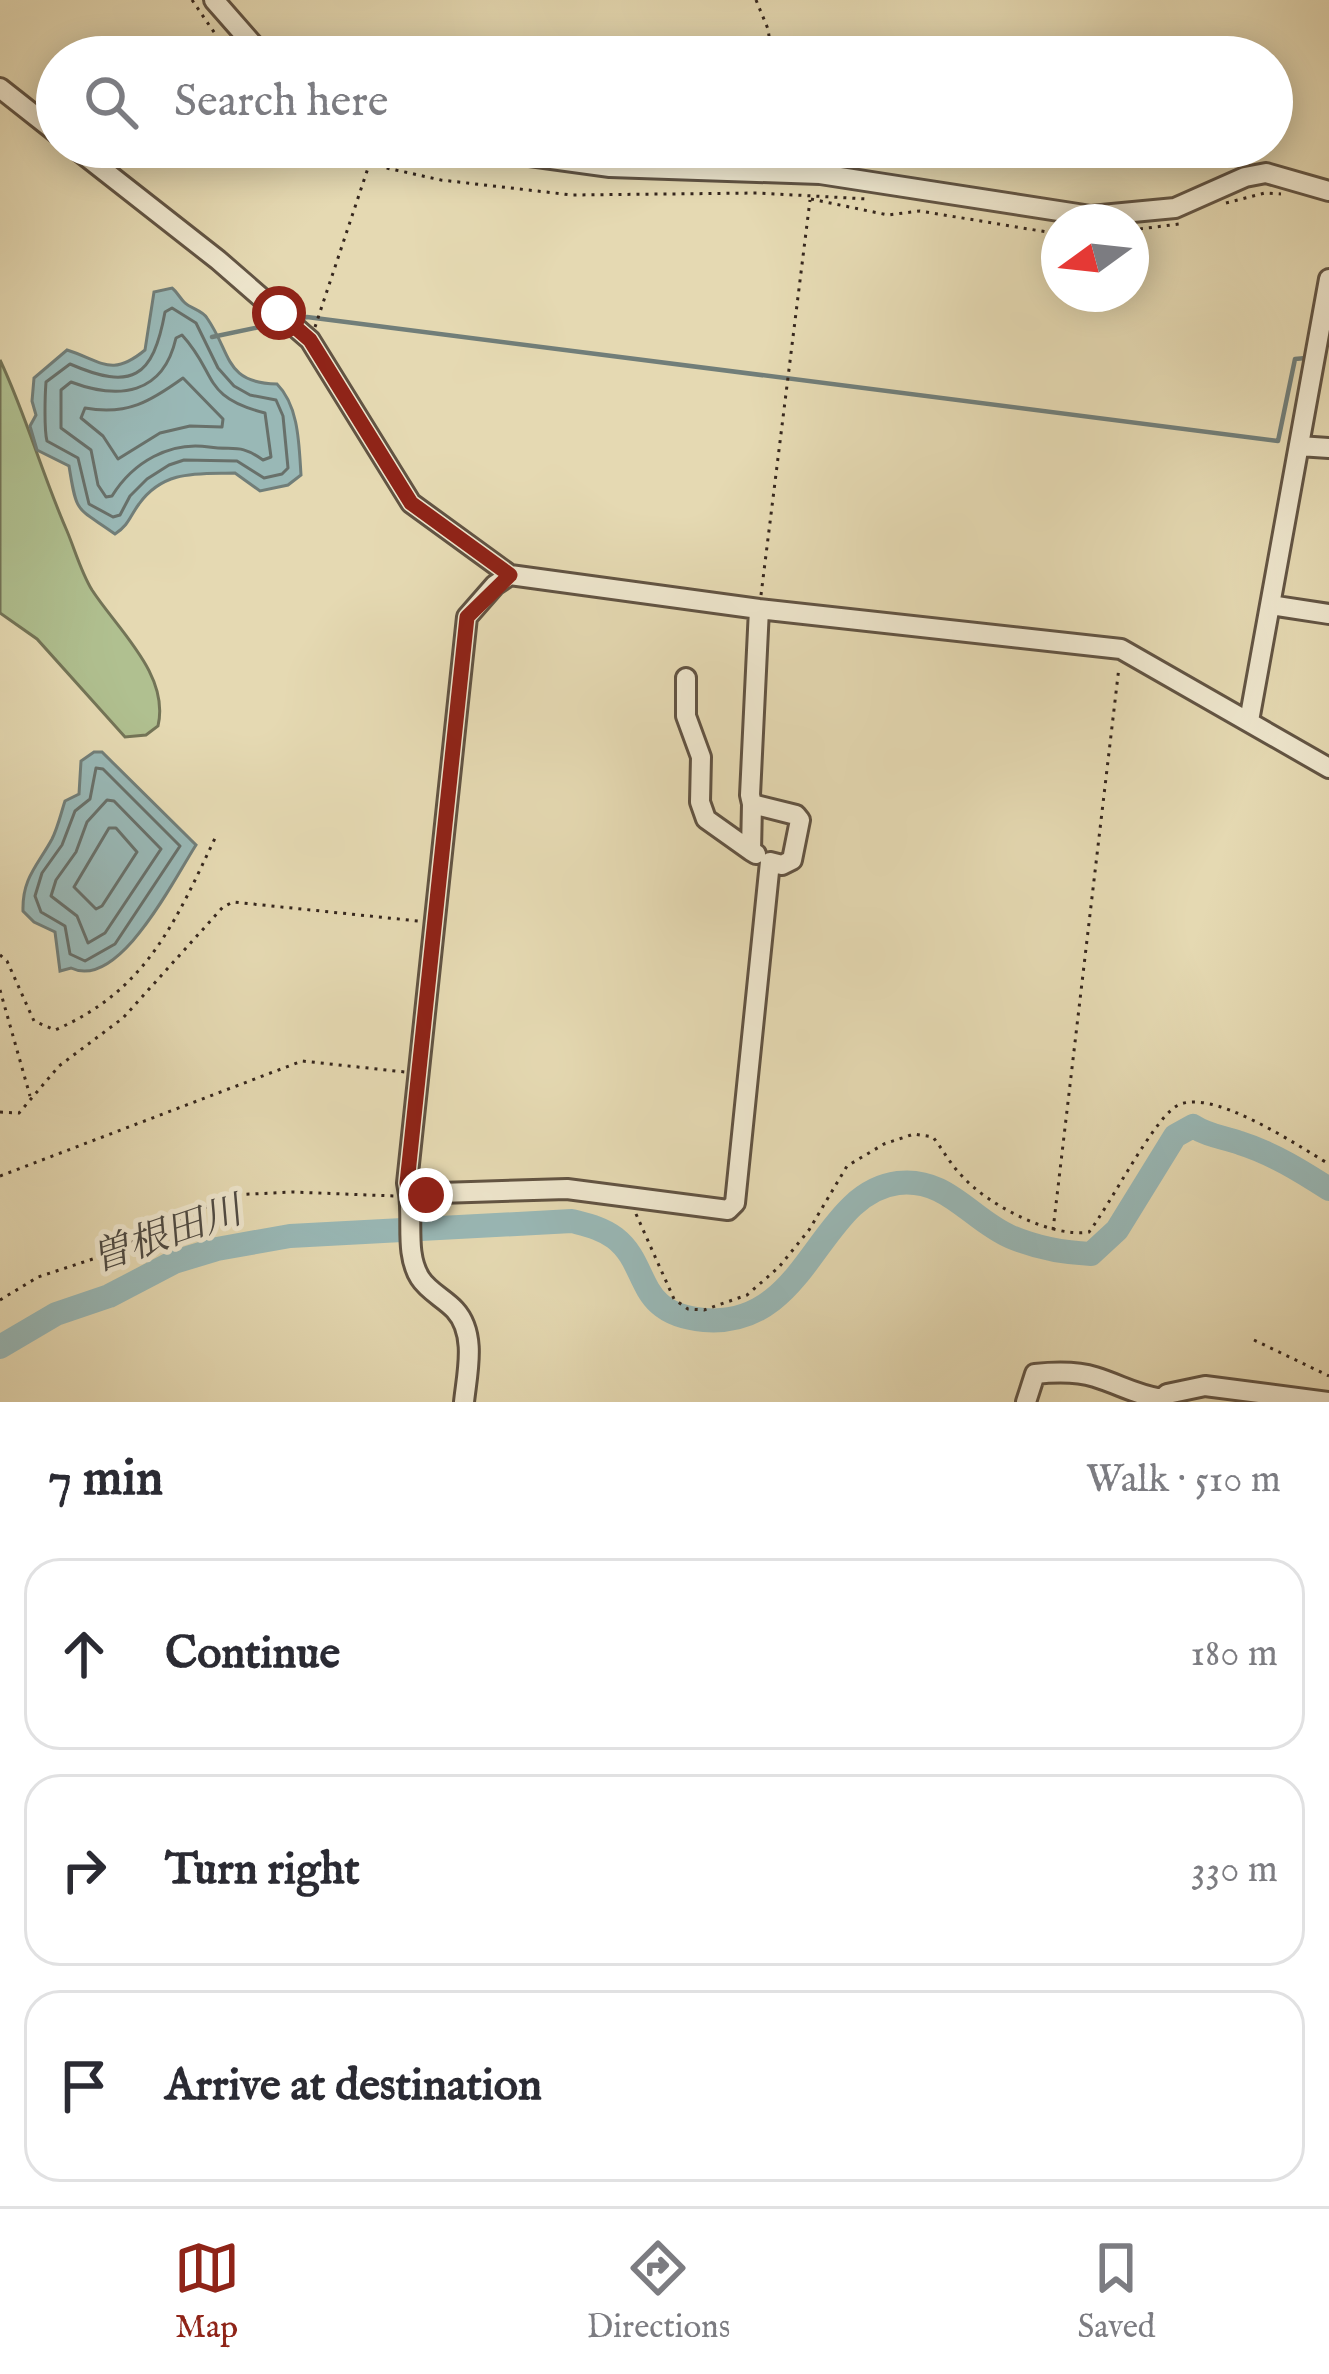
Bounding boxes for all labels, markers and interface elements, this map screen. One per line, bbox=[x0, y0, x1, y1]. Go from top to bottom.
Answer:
search box bbox=[36, 36, 1293, 168]
icon: search bbox=[78, 69, 144, 135]
text: Search here bbox=[174, 74, 388, 131]
north arrow bbox=[1041, 204, 1149, 312]
route start bbox=[252, 286, 306, 340]
route end bbox=[399, 1168, 453, 1222]
water label: 曽根田川 bbox=[85, 1186, 253, 1285]
text: 7 min bbox=[48, 1448, 163, 1513]
text: Walk · 510 m bbox=[1086, 1456, 1281, 1505]
icon: ahead bbox=[51, 1621, 117, 1687]
text: Continue bbox=[165, 1626, 340, 1683]
text: 180 m bbox=[1190, 1630, 1278, 1679]
icon: right bbox=[51, 1837, 117, 1903]
text: Turn right bbox=[165, 1842, 360, 1899]
text: 330 m bbox=[1191, 1846, 1278, 1895]
icon: arrive bbox=[51, 2053, 117, 2119]
text: Arrive at destination bbox=[165, 2058, 542, 2115]
tab: Map bbox=[174, 2235, 240, 2349]
tab: Directions bbox=[587, 2235, 730, 2349]
tab: Saved bbox=[1077, 2235, 1155, 2349]

